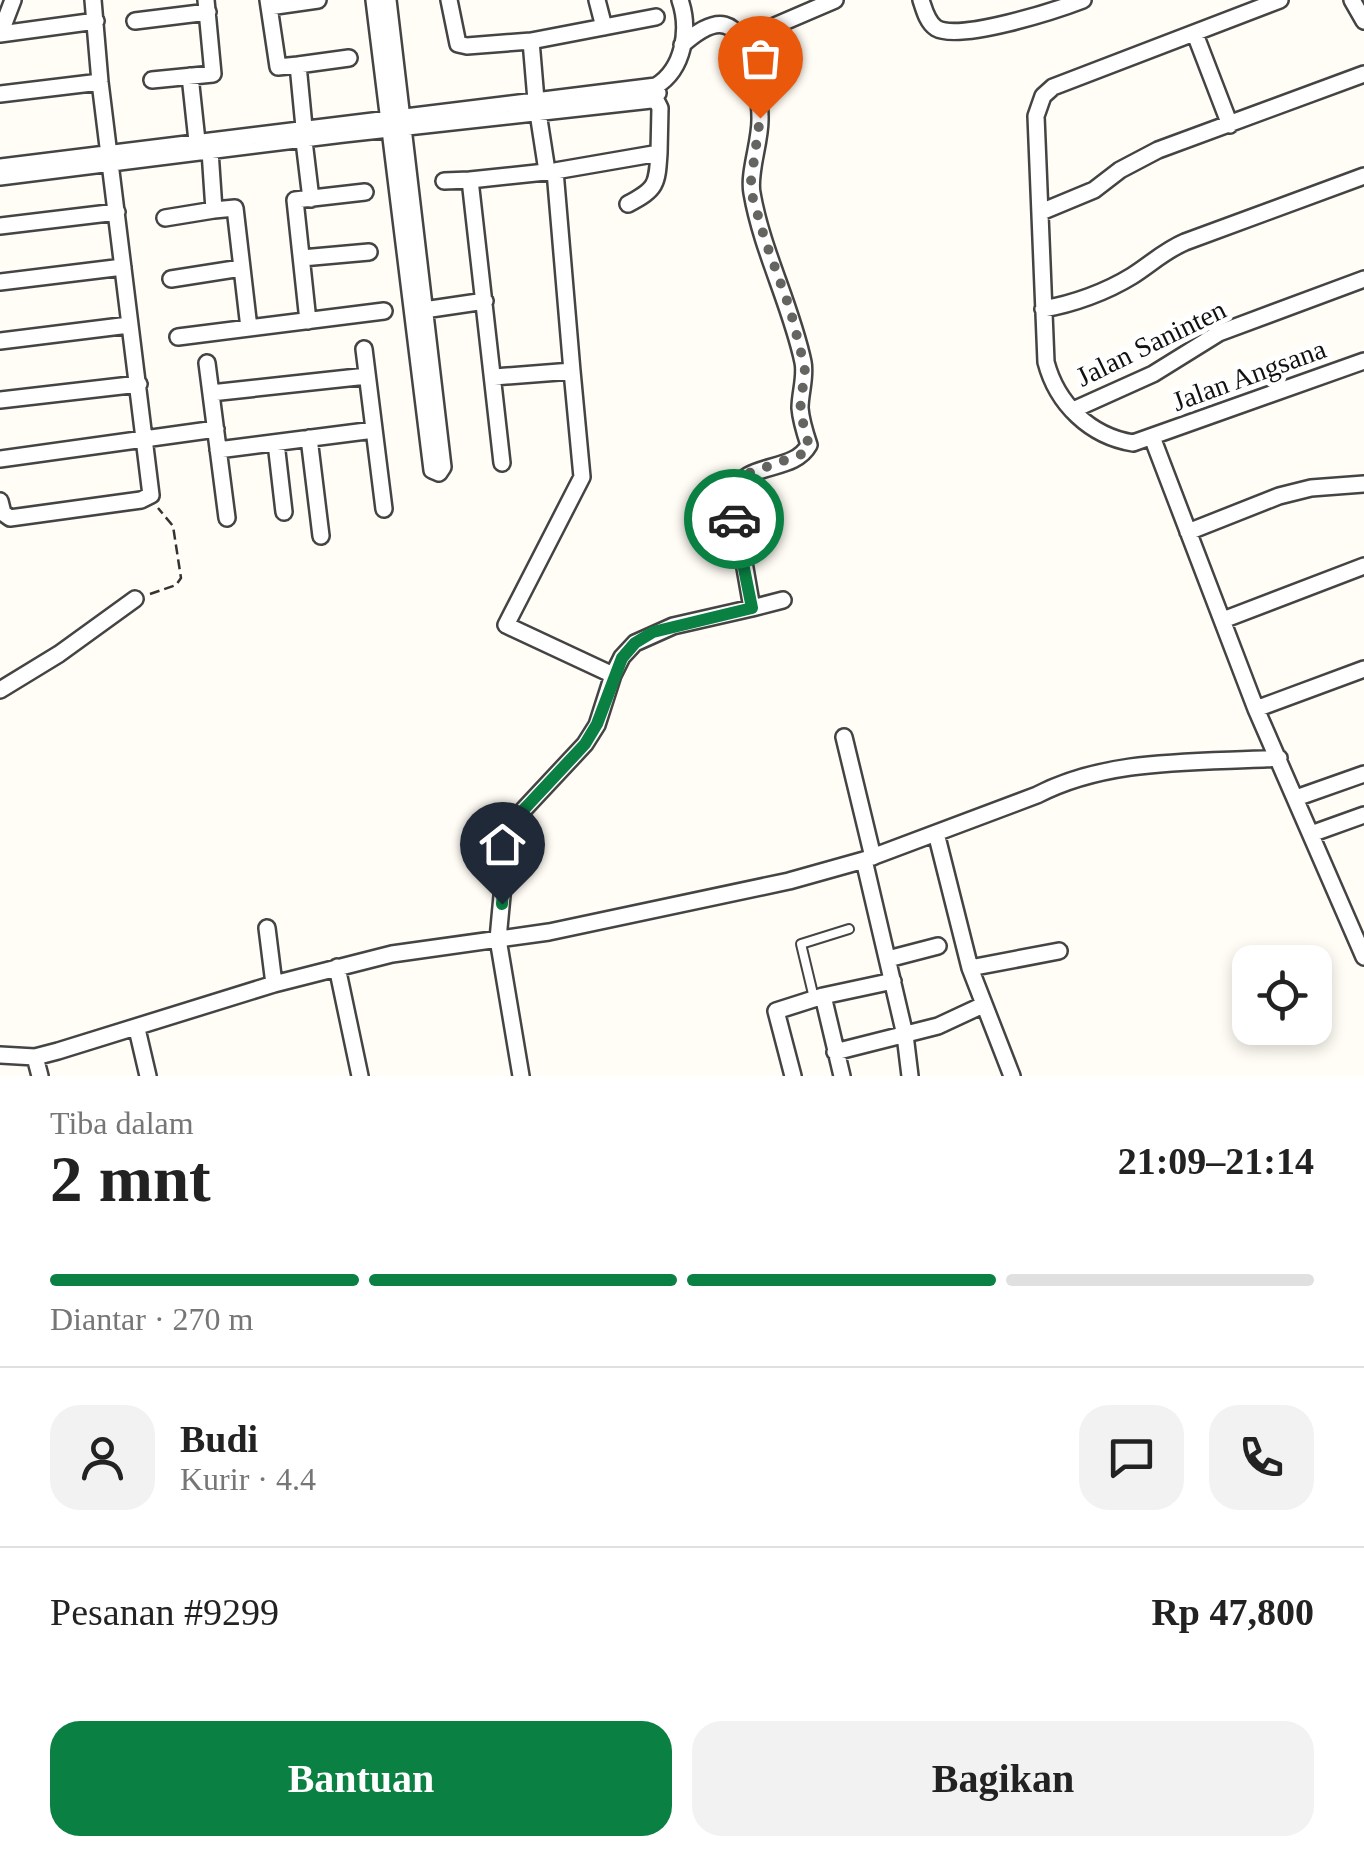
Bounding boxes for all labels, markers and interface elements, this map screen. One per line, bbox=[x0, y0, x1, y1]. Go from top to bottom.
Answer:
pin bbox=[718, 16, 803, 119]
icon: bag bbox=[733, 31, 788, 86]
street label: Jalan Saninten bbox=[1071, 293, 1231, 393]
street label: Jalan Angsana bbox=[1168, 333, 1330, 417]
courier bbox=[684, 469, 784, 569]
icon: car bbox=[707, 492, 762, 547]
pin bbox=[460, 802, 545, 905]
icon: home bbox=[475, 817, 530, 872]
map controls bbox=[1232, 945, 1332, 1045]
button: locate bbox=[1232, 945, 1332, 1045]
text: Tiba dalam bbox=[50, 1105, 194, 1141]
text: 21:09–21:14 bbox=[1118, 1140, 1314, 1182]
text: 2 mnt bbox=[50, 1143, 211, 1215]
text: Diantar · 270 m bbox=[50, 1301, 254, 1337]
button: person bbox=[50, 1405, 155, 1510]
button: chat bbox=[1079, 1405, 1184, 1510]
button: phone bbox=[1209, 1405, 1314, 1510]
text: Budi bbox=[180, 1418, 258, 1460]
text: Kurir · 4.4 bbox=[180, 1461, 316, 1497]
text: Pesanan #9299 bbox=[50, 1591, 279, 1633]
text: Rp 47,800 bbox=[1151, 1591, 1314, 1633]
button: Bantuan bbox=[50, 1721, 672, 1836]
button: Bagikan bbox=[692, 1721, 1314, 1836]

